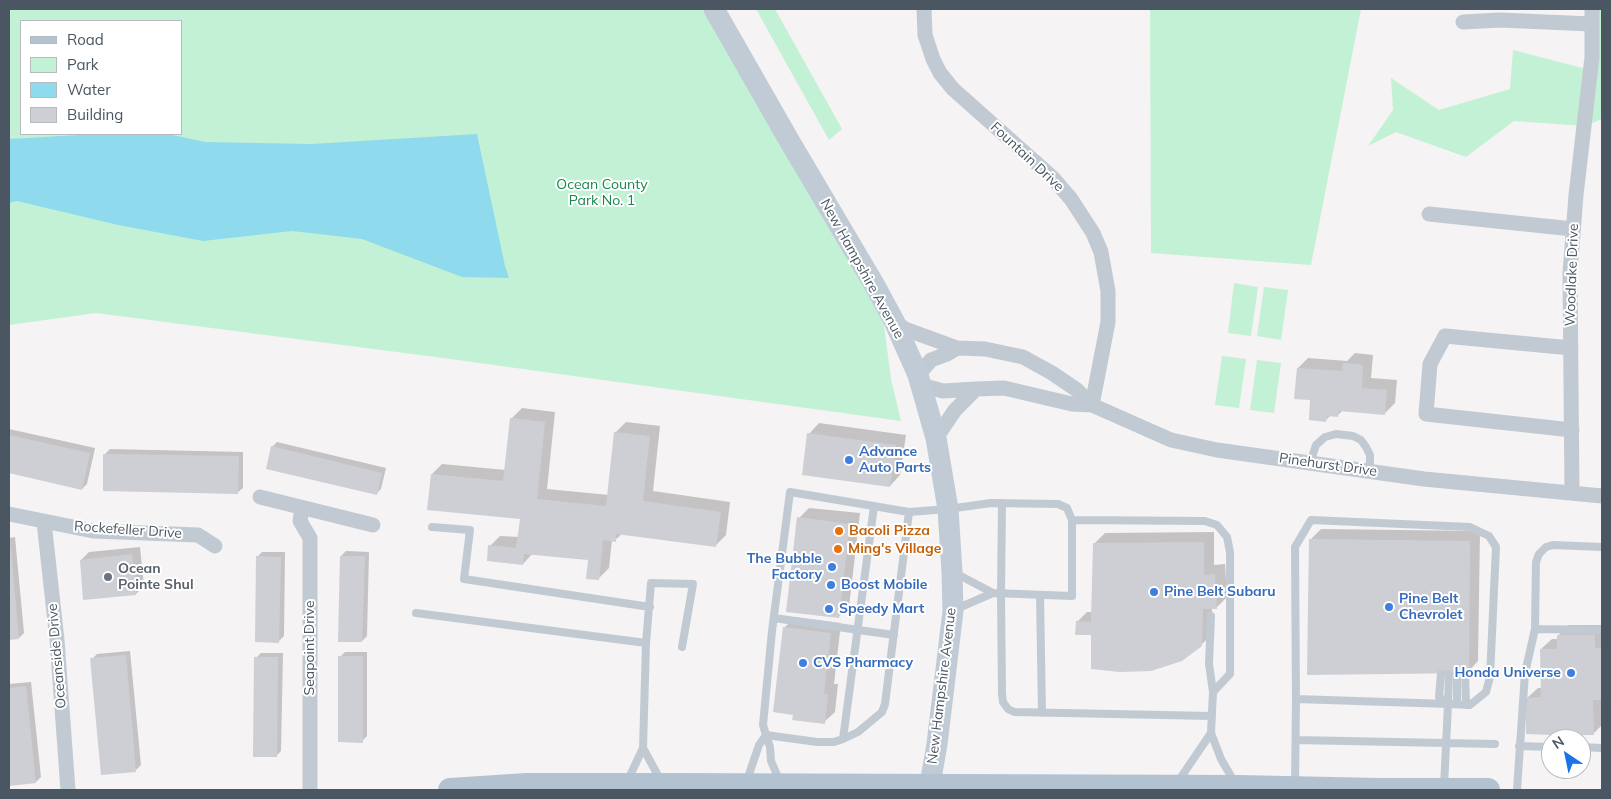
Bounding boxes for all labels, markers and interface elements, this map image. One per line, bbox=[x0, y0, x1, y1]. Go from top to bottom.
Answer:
legend bbox=[20, 20, 182, 135]
text: Road bbox=[67, 30, 104, 49]
text: Park bbox=[67, 55, 99, 74]
text: Water bbox=[67, 80, 111, 99]
text: Building bbox=[67, 105, 123, 124]
street label: Fountain Drive bbox=[987, 119, 1067, 195]
park label: Ocean County Park No. 1 bbox=[556, 177, 648, 210]
street label: New Hampshire Avenue bbox=[817, 196, 907, 342]
street label: Woodlake Drive bbox=[1562, 223, 1582, 327]
place label: Advance Auto Parts bbox=[859, 444, 931, 477]
street label: Pinehurst Drive bbox=[1278, 450, 1378, 480]
marker: Advance Auto Parts bbox=[843, 454, 855, 466]
street label: Rockefeller Drive bbox=[74, 518, 182, 542]
place label: Bacoli Pizza bbox=[849, 523, 930, 539]
marker: Bacoli Pizza bbox=[833, 525, 845, 537]
place label: Ming's Village bbox=[848, 541, 941, 557]
marker: Ming's Village bbox=[832, 543, 844, 555]
place label: The Bubble Factory bbox=[747, 551, 822, 584]
place label: Ocean Pointe Shul bbox=[118, 561, 194, 594]
marker: The Bubble Factory bbox=[826, 561, 838, 573]
marker: Ocean Pointe Shul bbox=[102, 571, 114, 583]
place label: Boost Mobile bbox=[841, 577, 927, 593]
marker: Boost Mobile bbox=[825, 579, 837, 591]
place label: Pine Belt Subaru bbox=[1164, 584, 1276, 600]
marker: Pine Belt Subaru bbox=[1148, 586, 1160, 598]
place label: Pine Belt Chevrolet bbox=[1399, 591, 1462, 624]
street label: Seapoint Drive bbox=[302, 600, 318, 696]
place label: Speedy Mart bbox=[839, 601, 924, 617]
marker: Pine Belt Chevrolet bbox=[1383, 601, 1395, 613]
street label: Oceanside Drive bbox=[44, 603, 70, 709]
marker: Speedy Mart bbox=[823, 603, 835, 615]
street label: New Hampshire Avenue bbox=[924, 607, 960, 765]
place label: CVS Pharmacy bbox=[813, 655, 913, 671]
marker: CVS Pharmacy bbox=[797, 657, 809, 669]
place label: Honda Universe bbox=[1455, 665, 1561, 681]
marker: Honda Universe bbox=[1565, 667, 1577, 679]
north arrow bbox=[1541, 729, 1591, 779]
text: N bbox=[1549, 732, 1568, 753]

